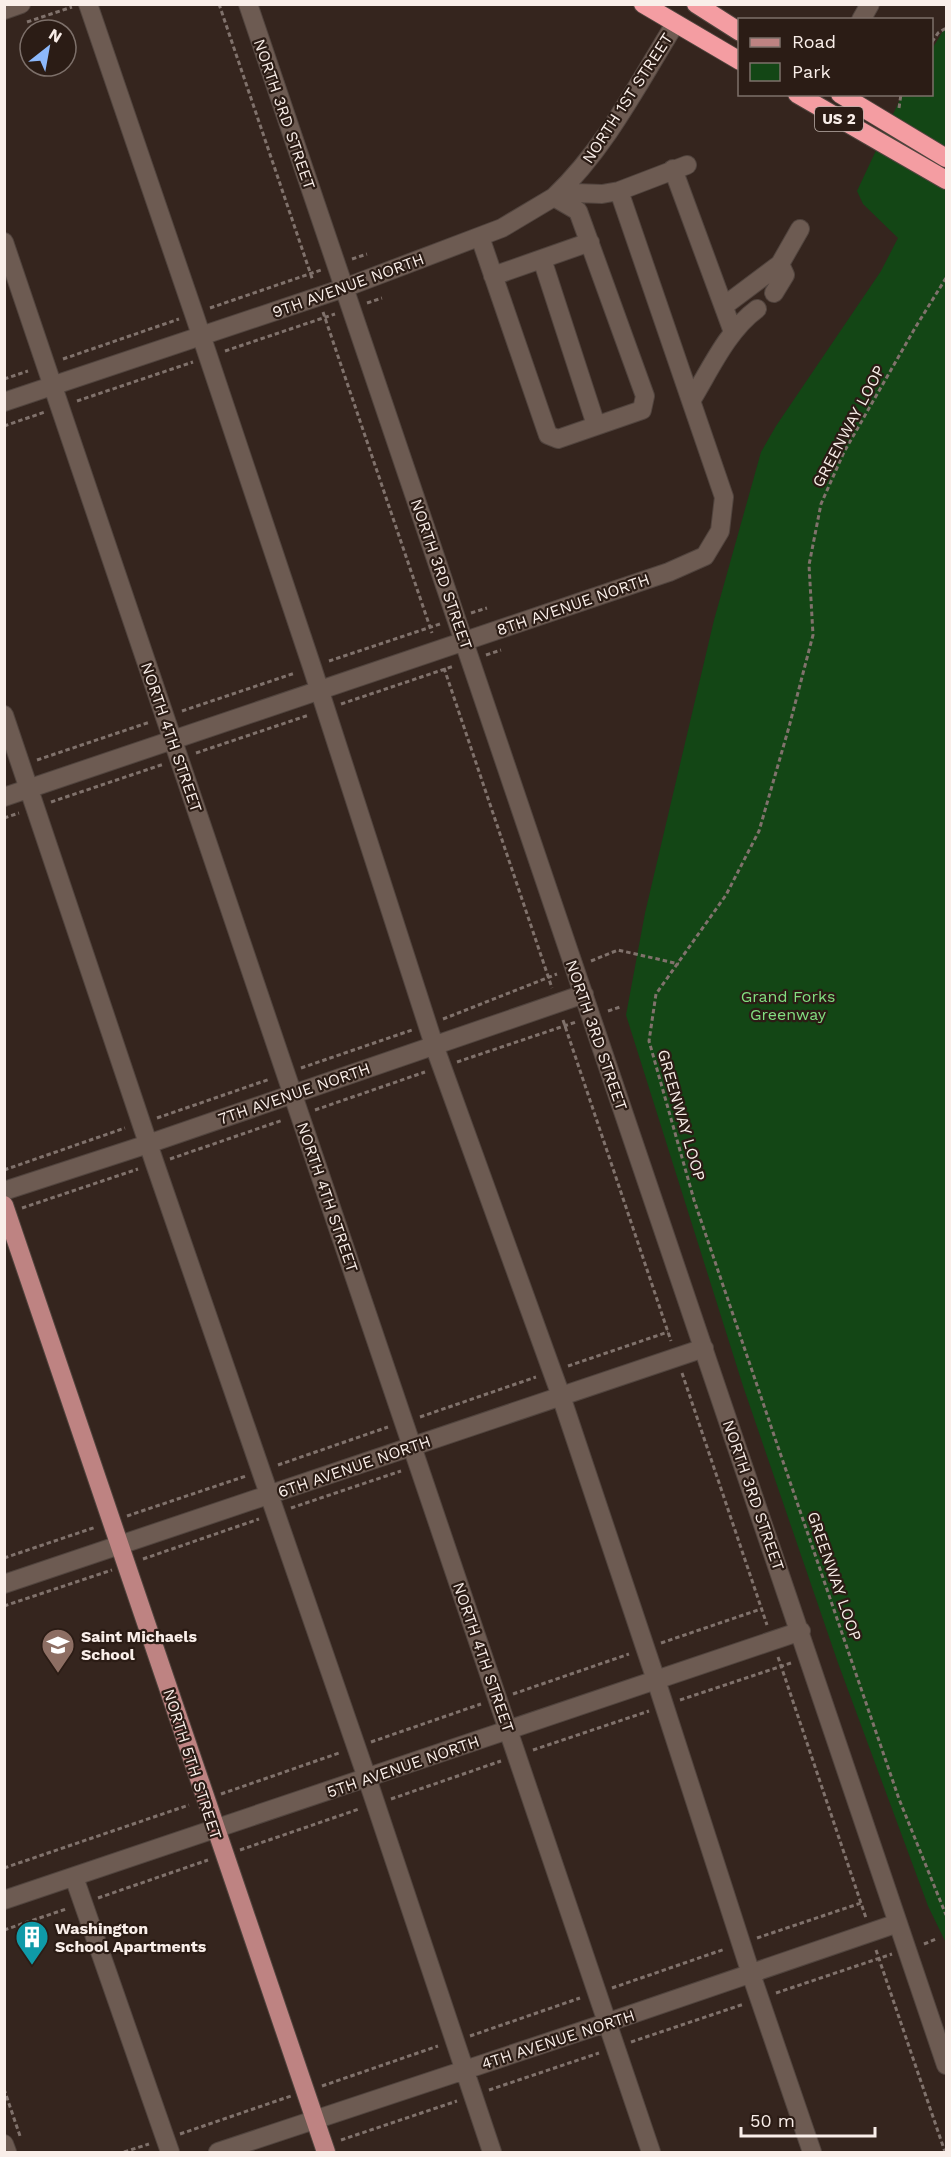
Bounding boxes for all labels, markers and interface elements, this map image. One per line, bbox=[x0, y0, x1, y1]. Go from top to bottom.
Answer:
north arrow bbox=[18, 18, 78, 78]
legend bbox=[738, 18, 933, 96]
text: N bbox=[45, 24, 65, 47]
street label: NORTH 1ST STREET bbox=[578, 29, 677, 167]
text: Road bbox=[792, 31, 836, 52]
street label: NORTH 3RD STREET bbox=[250, 36, 319, 192]
text: Park bbox=[792, 61, 831, 82]
road number: US 2 bbox=[815, 107, 863, 131]
street label: 9TH AVENUE NORTH bbox=[270, 249, 427, 322]
street label: GREENWAY LOOP bbox=[808, 362, 889, 491]
street label: NORTH 3RD STREET bbox=[407, 496, 476, 652]
street label: 8TH AVENUE NORTH bbox=[494, 569, 652, 640]
street label: NORTH 4TH STREET bbox=[137, 660, 206, 815]
street label: NORTH 3RD STREET bbox=[562, 957, 631, 1113]
park label: Grand Forks Greenway bbox=[741, 987, 835, 1024]
street label: GREENWAY LOOP bbox=[654, 1047, 709, 1183]
street label: 7TH AVENUE NORTH bbox=[216, 1059, 373, 1128]
street label: NORTH 4TH STREET bbox=[293, 1120, 362, 1275]
street label: NORTH 3RD STREET bbox=[719, 1417, 788, 1573]
street label: 6TH AVENUE NORTH bbox=[275, 1431, 433, 1502]
street label: GREENWAY LOOP bbox=[803, 1509, 866, 1644]
street label: NORTH 4TH STREET bbox=[449, 1580, 518, 1735]
school or university icon: Saint Michaels School bbox=[40, 1627, 76, 1674]
place label: Saint Michaels School bbox=[81, 1627, 198, 1664]
street label: NORTH 5TH STREET bbox=[159, 1686, 226, 1842]
street label: 5TH AVENUE NORTH bbox=[324, 1731, 482, 1801]
building icon: Washington School Apartments bbox=[14, 1919, 50, 1966]
place label: Washington School Apartments bbox=[55, 1919, 207, 1956]
street label: 4TH AVENUE NORTH bbox=[479, 2006, 637, 2073]
scale bar bbox=[741, 2100, 874, 2138]
text: 50 m bbox=[750, 2110, 795, 2131]

